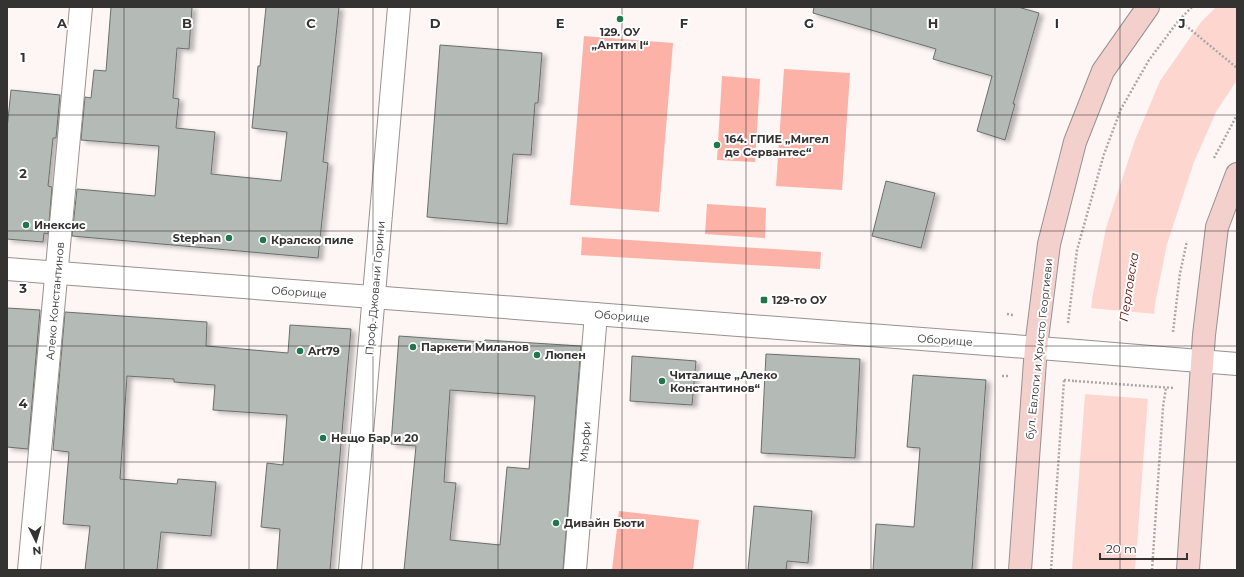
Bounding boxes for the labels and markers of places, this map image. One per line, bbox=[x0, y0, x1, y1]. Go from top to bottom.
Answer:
marker: 129. ОУ „Антим I“ bbox=[615, 14, 625, 24]
place label: 129. ОУ „Антим I“ bbox=[591, 25, 649, 52]
place label: 164. ГПИЕ „Мигел де Сервантес“ bbox=[725, 132, 829, 159]
marker: 164. ГПИЕ „Мигел де Сервантес“ bbox=[712, 140, 722, 150]
place label: Инексис bbox=[34, 218, 86, 232]
marker: Инексис bbox=[21, 220, 31, 230]
place label: Stephan bbox=[173, 231, 221, 245]
marker: Stephan bbox=[224, 233, 234, 243]
place label: Кралско пиле bbox=[271, 233, 354, 247]
marker: Кралско пиле bbox=[258, 235, 268, 245]
place label: 129-то ОУ bbox=[772, 293, 827, 307]
marker: 129-то ОУ bbox=[759, 295, 769, 305]
place label: Паркети Миланов bbox=[421, 340, 529, 354]
marker: Паркети Миланов bbox=[408, 342, 418, 352]
place label: Art79 bbox=[307, 344, 340, 358]
marker: Art79 bbox=[295, 346, 305, 356]
place label: Люпен bbox=[545, 348, 586, 362]
marker: Люпен bbox=[532, 350, 542, 360]
place label: Читалище „Алеко Константинов“ bbox=[670, 368, 778, 395]
marker: Читалище „Алеко Константинов“ bbox=[657, 376, 667, 386]
place label: Нещо Бар и 20 bbox=[331, 431, 419, 445]
marker: Нещо Бар и 20 bbox=[318, 433, 328, 443]
place label: Дивайн Бюти bbox=[564, 516, 645, 530]
marker: Дивайн Бюти bbox=[551, 518, 561, 528]

